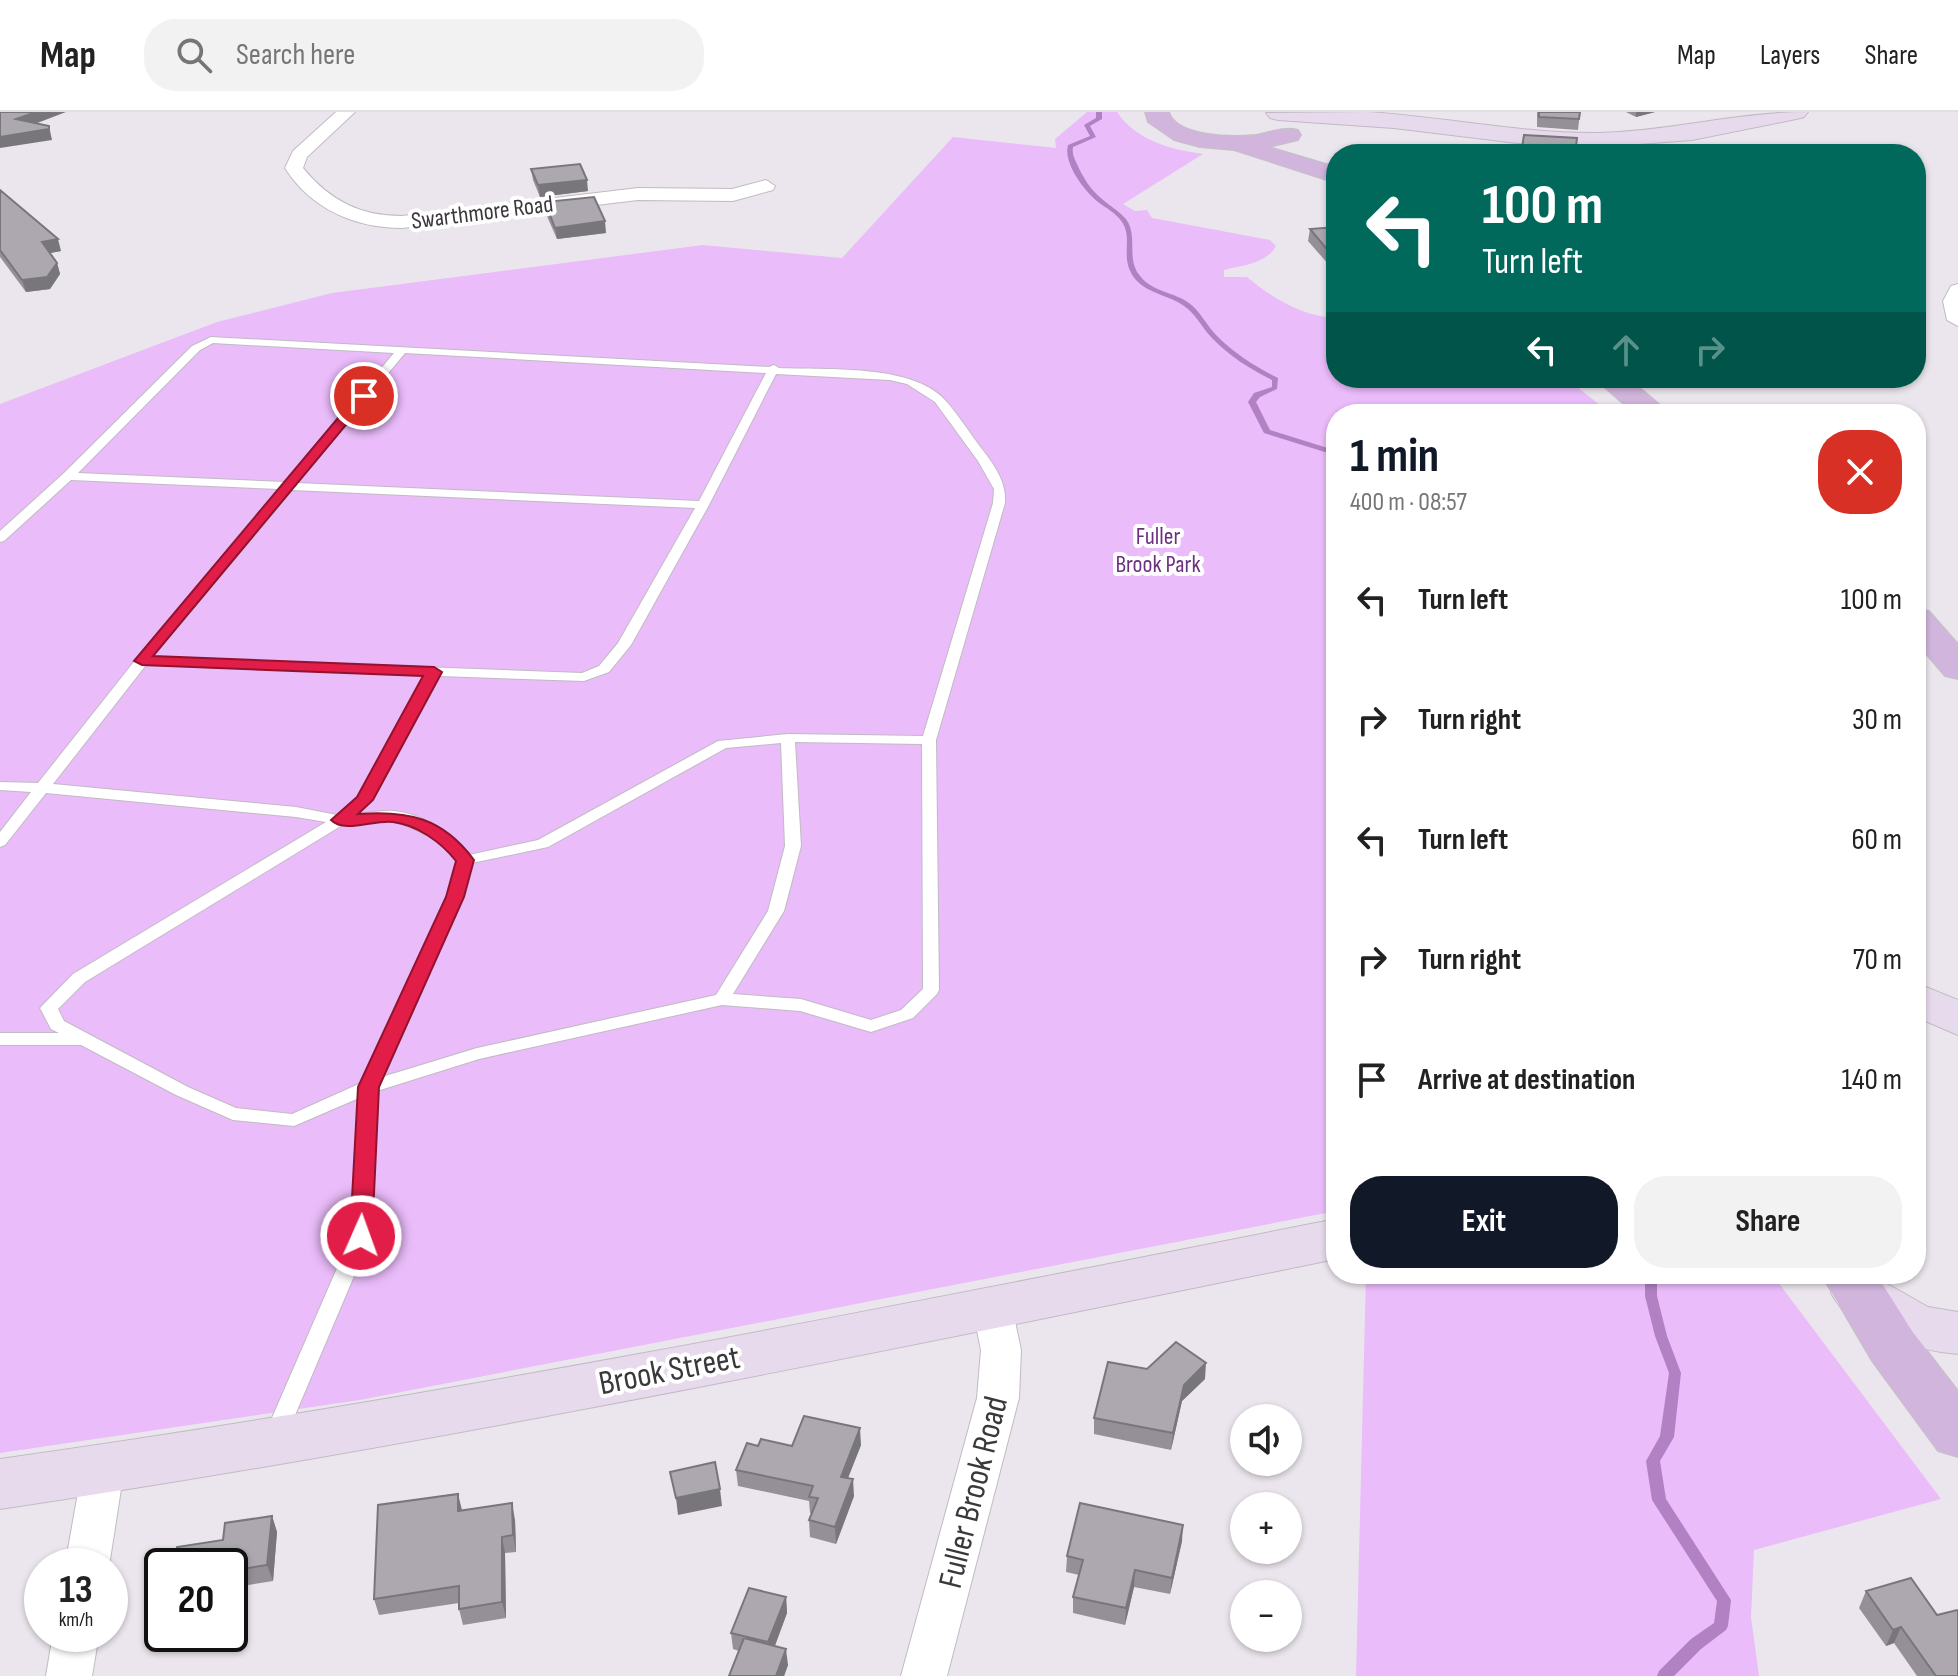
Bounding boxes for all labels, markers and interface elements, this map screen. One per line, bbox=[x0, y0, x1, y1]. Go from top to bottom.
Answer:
search box bbox=[144, 19, 704, 91]
text: Map bbox=[40, 33, 96, 78]
icon: search bbox=[172, 33, 216, 77]
text: Search here bbox=[236, 37, 355, 73]
text: Map bbox=[1677, 39, 1716, 72]
text: Layers bbox=[1760, 39, 1820, 72]
text: Share bbox=[1864, 39, 1918, 72]
text: 100 m bbox=[1482, 173, 1603, 240]
icon: left bbox=[1350, 176, 1454, 280]
street label: Swarthmore Road bbox=[409, 189, 555, 236]
text: Turn left bbox=[1482, 241, 1583, 284]
icon: left bbox=[1520, 328, 1564, 372]
icon: ahead bbox=[1604, 328, 1648, 372]
icon: right bbox=[1688, 328, 1732, 372]
pin bbox=[330, 362, 398, 430]
icon: arrive bbox=[342, 374, 386, 418]
text: 1 min bbox=[1350, 428, 1439, 485]
button: close bbox=[1818, 430, 1902, 514]
text: 400 m · 08:57 bbox=[1350, 487, 1467, 518]
park label: Fuller Brook Park bbox=[1115, 522, 1201, 579]
icon: left bbox=[1350, 578, 1394, 622]
text: Turn left bbox=[1418, 582, 1508, 618]
text: 100 m bbox=[1841, 582, 1902, 618]
icon: right bbox=[1350, 698, 1394, 742]
text: Turn right bbox=[1418, 702, 1521, 738]
text: 30 m bbox=[1852, 702, 1902, 738]
icon: left bbox=[1350, 818, 1394, 862]
text: Turn left bbox=[1418, 822, 1508, 858]
text: 60 m bbox=[1851, 822, 1902, 858]
icon: right bbox=[1350, 938, 1394, 982]
text: Turn right bbox=[1418, 942, 1521, 978]
text: 70 m bbox=[1853, 942, 1902, 978]
icon: arrive bbox=[1350, 1058, 1394, 1102]
text: Arrive at destination bbox=[1418, 1062, 1635, 1098]
text: 140 m bbox=[1842, 1062, 1902, 1098]
button: Exit bbox=[1350, 1176, 1618, 1268]
button: Share bbox=[1634, 1176, 1902, 1268]
position arrow bbox=[319, 1194, 403, 1278]
street label: Brook Street bbox=[595, 1337, 743, 1404]
street label: Fuller Brook Road bbox=[930, 1392, 1017, 1592]
map controls bbox=[1230, 1404, 1302, 1652]
button: sound bbox=[1230, 1404, 1302, 1476]
button: + bbox=[1230, 1492, 1302, 1564]
speed limit sign: 20 bbox=[144, 1548, 248, 1652]
text: 13 bbox=[59, 1566, 93, 1614]
button: − bbox=[1230, 1580, 1302, 1652]
text: km/h bbox=[59, 1608, 93, 1632]

